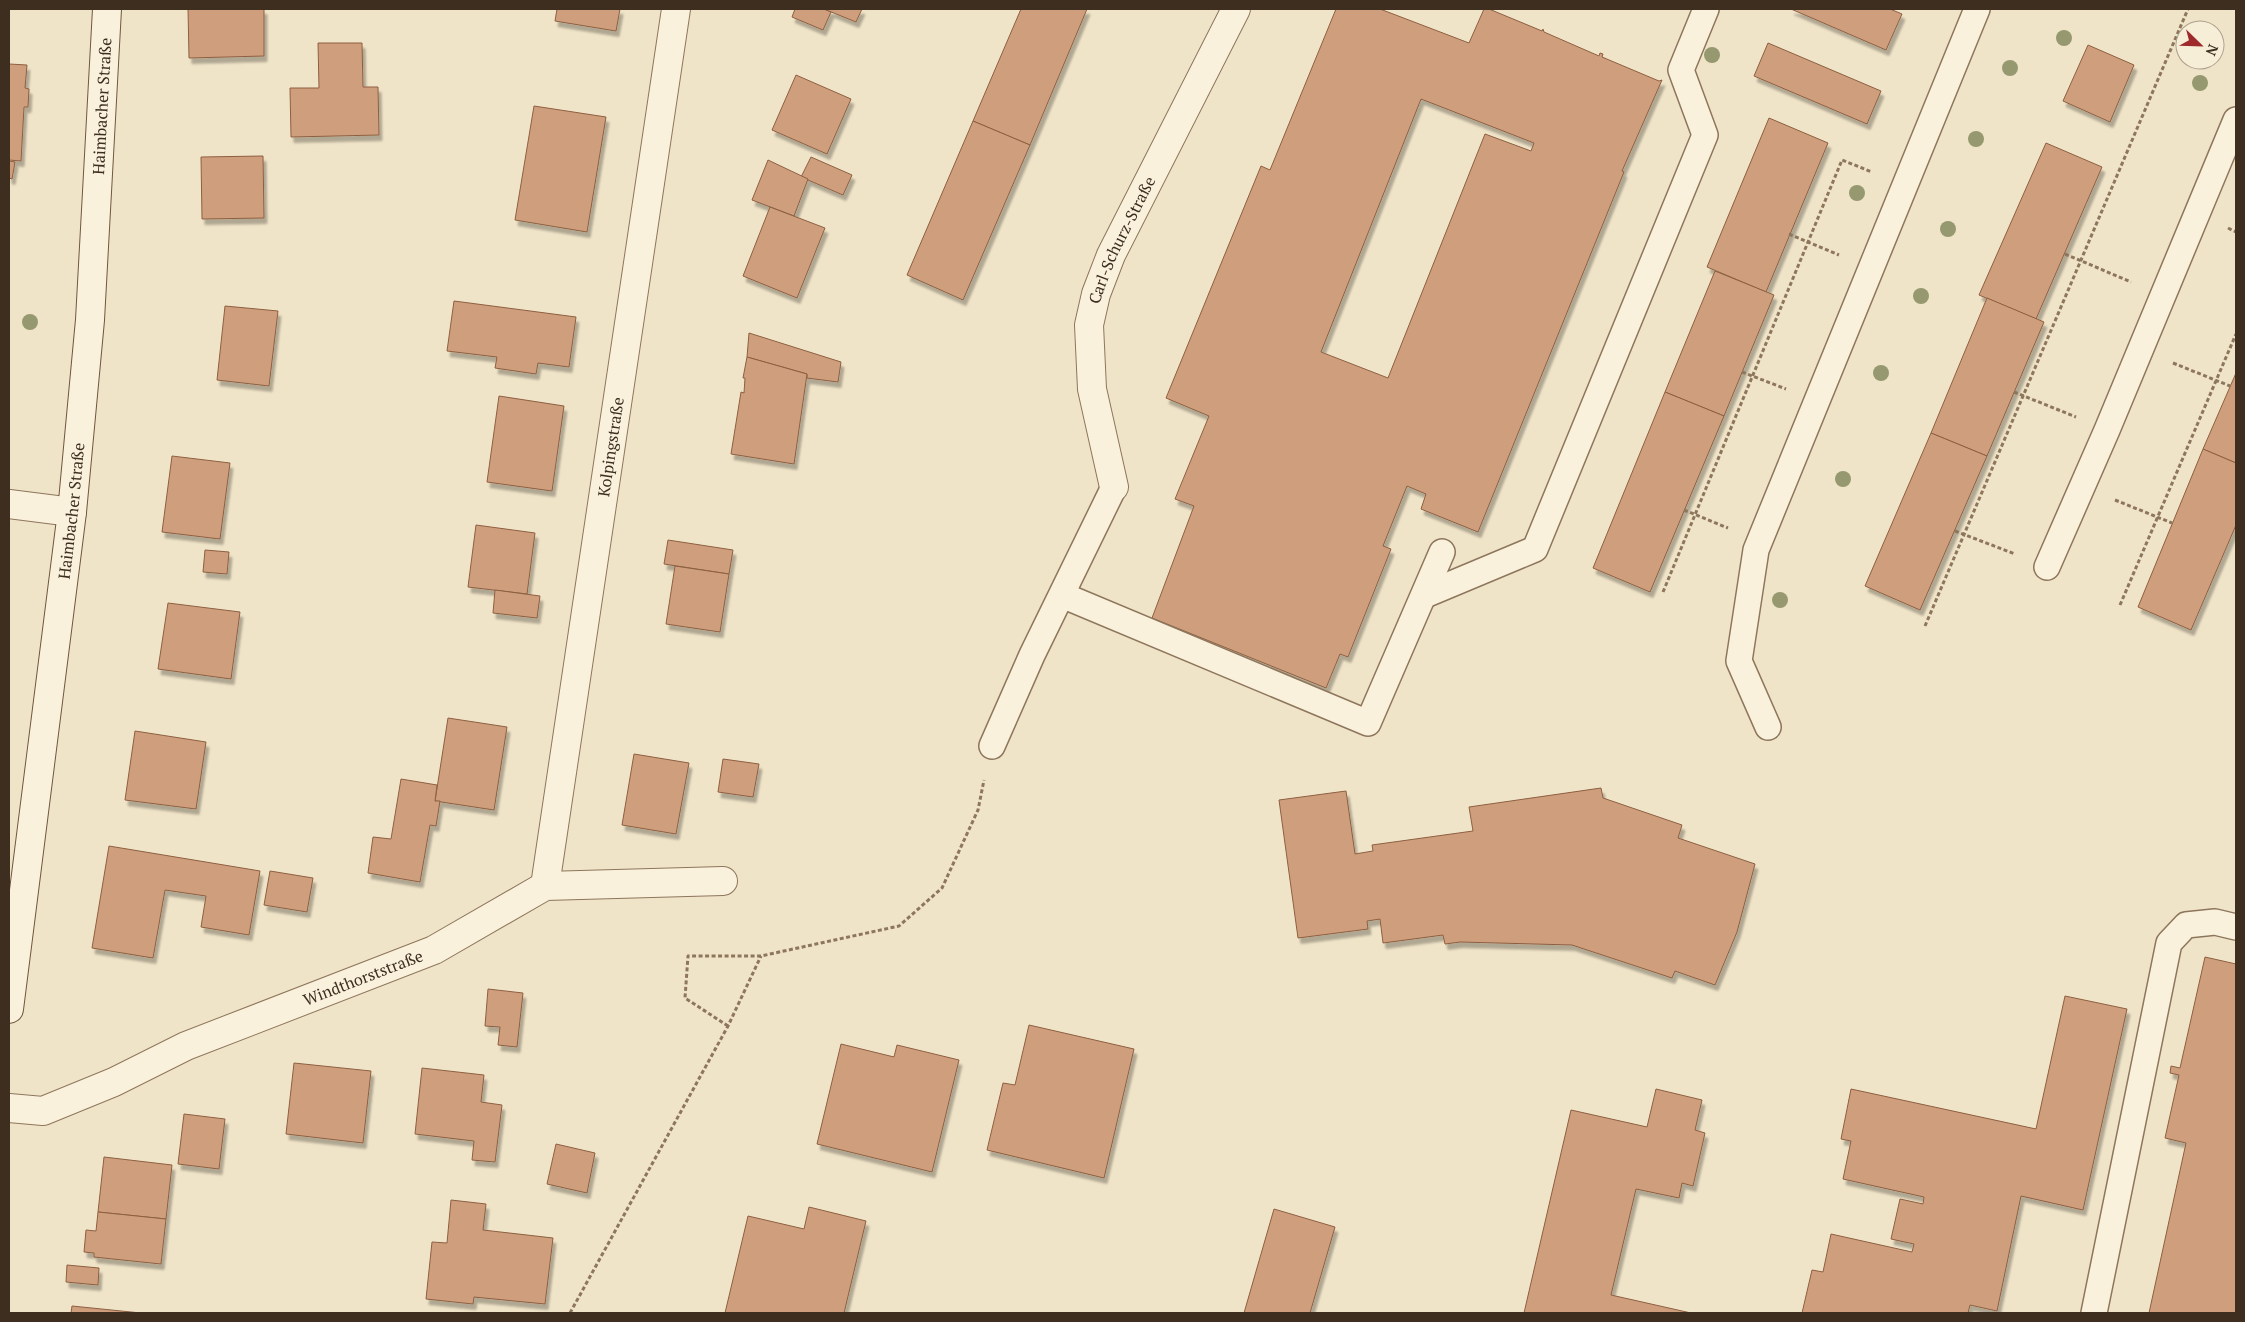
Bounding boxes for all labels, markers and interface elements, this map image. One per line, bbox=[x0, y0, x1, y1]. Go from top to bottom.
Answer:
north arrow bbox=[2175, 20, 2225, 70]
street label: Haimbacher Straße bbox=[87, 37, 116, 175]
text: N bbox=[2201, 42, 2223, 59]
street label: Carl-Schurz-Straße bbox=[1083, 172, 1160, 306]
street label: Kolpingstraße bbox=[592, 396, 629, 498]
street label: Haimbacher Straße bbox=[53, 442, 89, 580]
street label: Windthorststraße bbox=[300, 944, 426, 1011]

